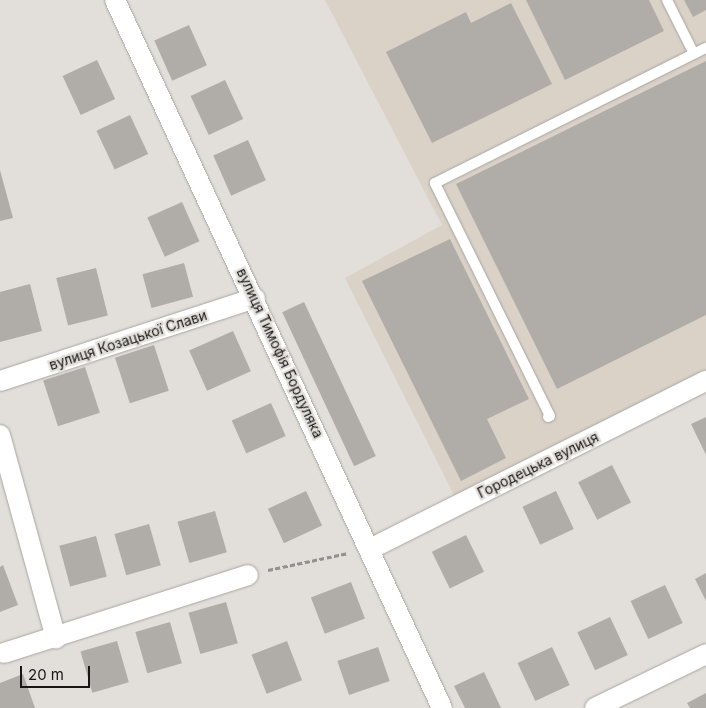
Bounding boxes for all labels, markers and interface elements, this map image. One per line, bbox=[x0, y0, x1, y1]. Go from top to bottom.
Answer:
street label: вулиця Тимофія Бордуляка bbox=[233, 265, 327, 441]
street label: вулиця Козацької Слави bbox=[47, 307, 209, 373]
street label: Городецька вулиця bbox=[475, 428, 601, 502]
scale bar bbox=[22, 656, 92, 688]
text: 20 m bbox=[28, 665, 64, 684]

